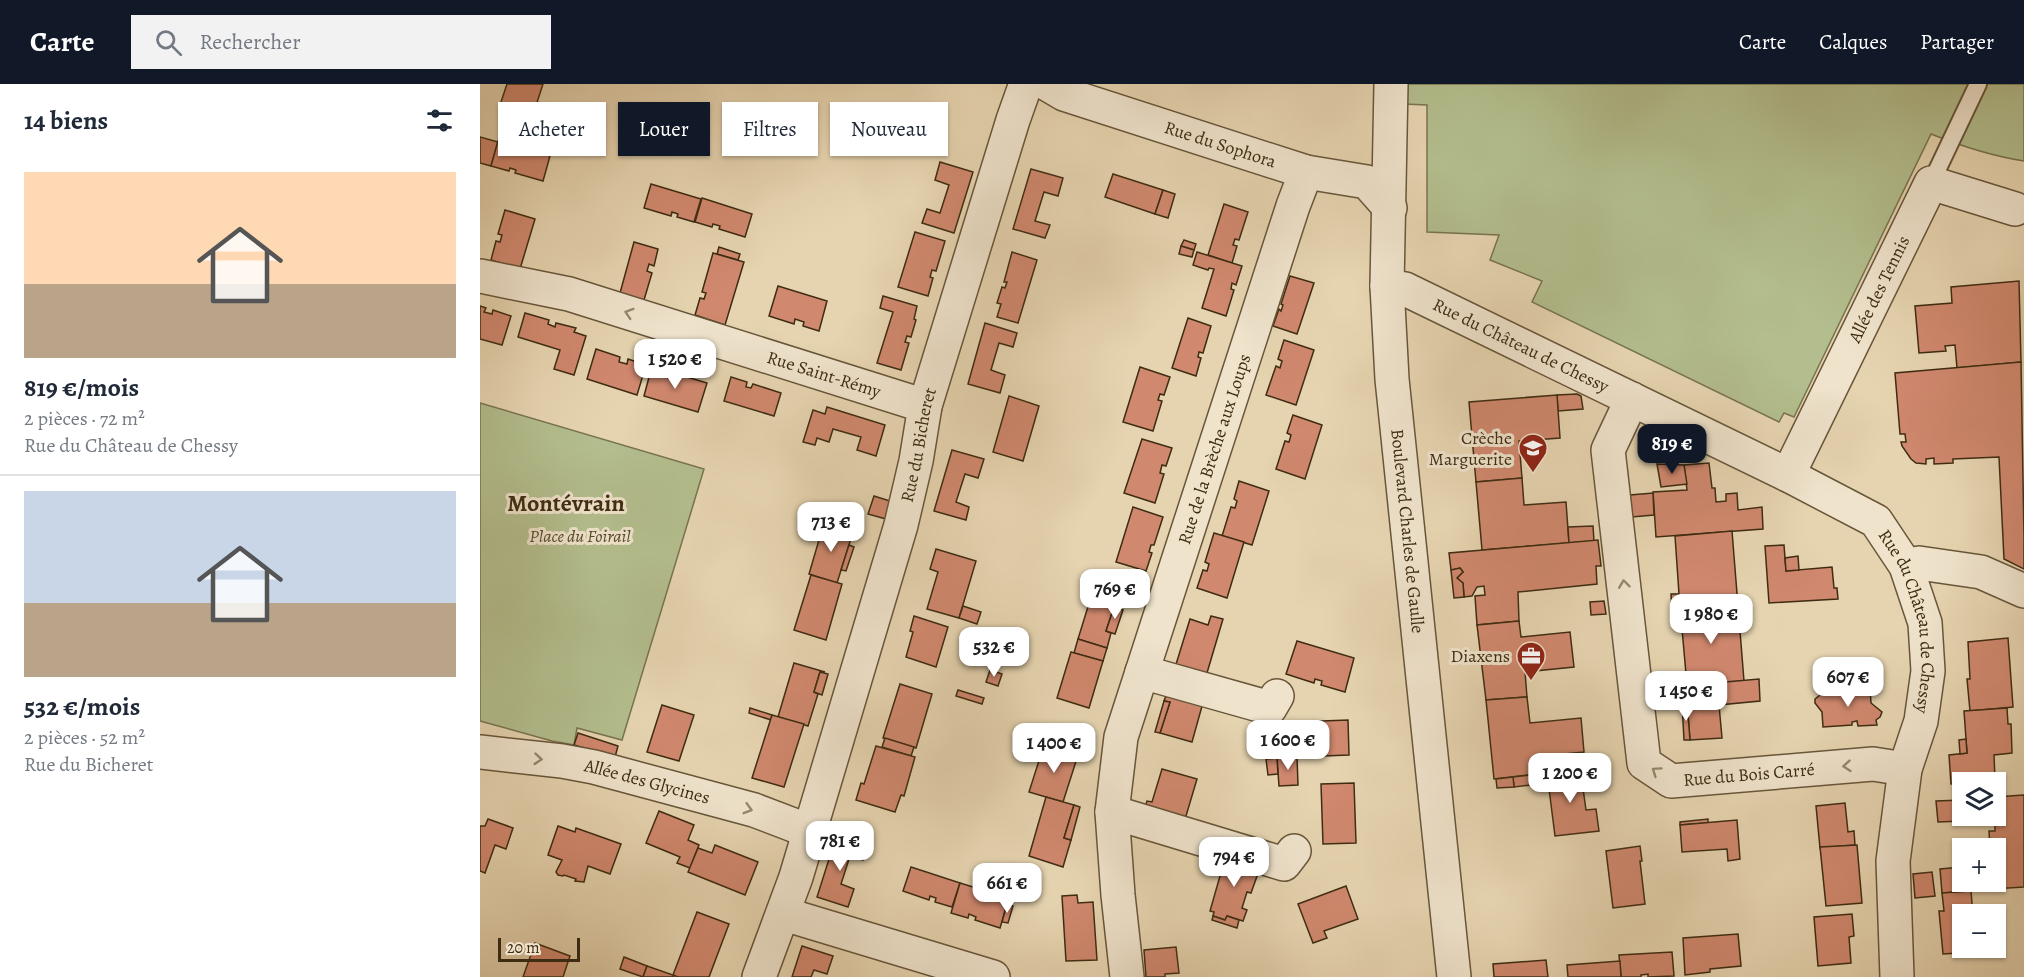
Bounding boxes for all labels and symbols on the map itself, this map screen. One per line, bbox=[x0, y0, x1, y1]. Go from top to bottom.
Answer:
street label: Rue du Sophora bbox=[1161, 115, 1280, 174]
street label: Allée des Tennis bbox=[1842, 232, 1915, 347]
street label: Rue du Château de Chessy bbox=[1429, 292, 1614, 399]
one-way arrow bbox=[624, 308, 635, 320]
pin: 1 520 € bbox=[620, 339, 730, 390]
street label: Rue Saint-Rémy bbox=[764, 345, 885, 404]
street label: Rue de la Brèche aux Loups bbox=[1172, 351, 1256, 547]
street label: Rue du Bicheret bbox=[895, 384, 942, 505]
pin: 819 € bbox=[1630, 424, 1714, 475]
place label: Crèche Marguerite bbox=[1429, 426, 1512, 471]
street label: Boulevard Charles de Gaulle bbox=[1385, 428, 1430, 634]
school or university icon: Crèche Marguerite bbox=[1517, 432, 1549, 474]
district label: Montévrain bbox=[507, 487, 625, 519]
pin: 713 € bbox=[789, 502, 873, 553]
park label: Place du Foirail bbox=[529, 524, 631, 548]
street label: Rue du Château de Chessy bbox=[1873, 525, 1940, 716]
pin: 769 € bbox=[1073, 569, 1157, 620]
one-way arrow bbox=[1618, 579, 1631, 588]
pin: 1 980 € bbox=[1656, 594, 1766, 645]
pin: 532 € bbox=[952, 627, 1036, 678]
office icon: Diaxens bbox=[1515, 640, 1547, 682]
place label: Diaxens bbox=[1451, 644, 1510, 668]
pin: 607 € bbox=[1806, 657, 1890, 708]
pin: 1 450 € bbox=[1631, 671, 1741, 722]
pin: 1 600 € bbox=[1233, 720, 1343, 771]
pin: 1 400 € bbox=[999, 723, 1109, 774]
one-way arrow bbox=[534, 752, 543, 765]
street label: Allée des Glycines bbox=[581, 753, 713, 810]
pin: 1 200 € bbox=[1515, 753, 1625, 804]
street label: Rue du Bois Carré bbox=[1682, 757, 1815, 792]
one-way arrow bbox=[1843, 759, 1852, 772]
one-way arrow bbox=[1652, 767, 1663, 778]
one-way arrow bbox=[742, 802, 753, 814]
pin: 781 € bbox=[798, 821, 882, 872]
pin: 794 € bbox=[1192, 837, 1276, 888]
pin: 661 € bbox=[965, 863, 1049, 914]
scale bar bbox=[498, 935, 580, 962]

